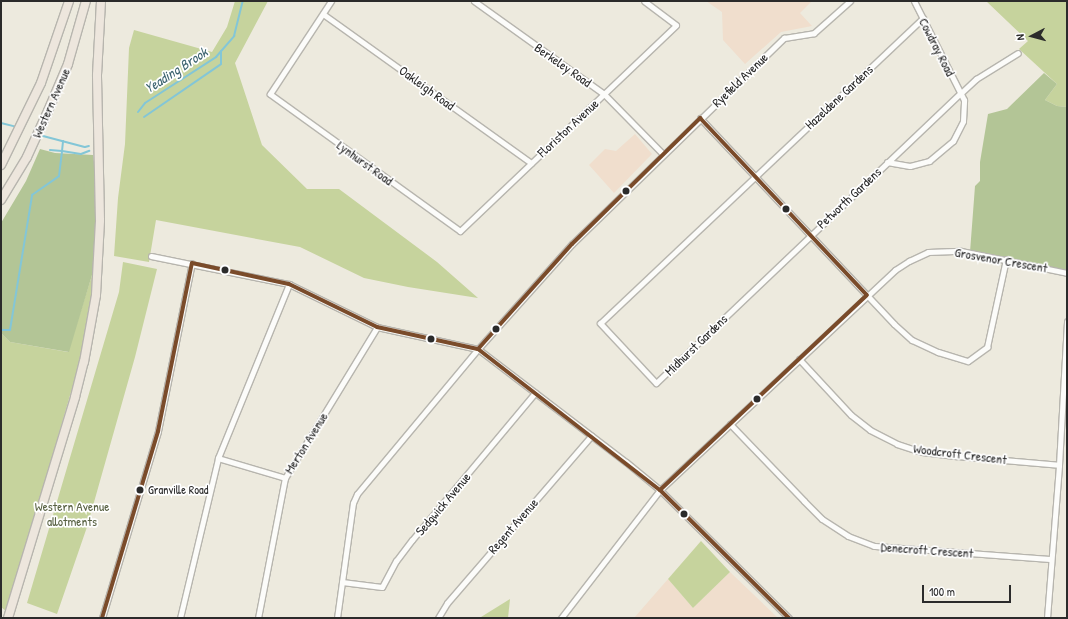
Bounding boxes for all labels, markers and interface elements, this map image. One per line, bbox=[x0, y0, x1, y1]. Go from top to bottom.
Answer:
street label: Cowdray Road bbox=[916, 15, 958, 79]
north arrow bbox=[1012, 16, 1052, 56]
text: N bbox=[1013, 34, 1027, 41]
street label: Berkeley Road bbox=[532, 40, 594, 90]
water label: Yeading Brook bbox=[142, 44, 210, 96]
street label: Ryefield Avenue bbox=[709, 50, 771, 110]
street label: Hazeldene Gardens bbox=[802, 62, 876, 132]
street label: Oakleigh Road bbox=[396, 63, 458, 113]
street label: Western Avenue bbox=[29, 66, 73, 140]
street label: Floriston Avenue bbox=[534, 96, 602, 160]
street label: Lynhurst Road bbox=[334, 137, 396, 189]
street label: Petworth Gardens bbox=[813, 164, 885, 232]
unlabelled marker bbox=[621, 186, 631, 196]
unlabelled marker bbox=[781, 204, 791, 214]
street label: Grosvenor Crescent bbox=[953, 244, 1049, 276]
unlabelled marker bbox=[220, 265, 230, 275]
street label: Midhurst Gardens bbox=[661, 311, 731, 379]
unlabelled marker bbox=[491, 324, 501, 334]
unlabelled marker bbox=[426, 334, 436, 344]
unlabelled marker bbox=[752, 394, 762, 404]
street label: Merton Avenue bbox=[281, 409, 331, 477]
street label: Woodcroft Crescent bbox=[912, 441, 1008, 467]
street label: Sedgwick Avenue bbox=[412, 469, 474, 539]
place label: Granville Road bbox=[148, 483, 208, 497]
marker: Granville Road bbox=[135, 485, 145, 495]
street label: Regent Avenue bbox=[485, 495, 541, 557]
park label: Western Avenue allotments bbox=[35, 499, 109, 530]
unlabelled marker bbox=[679, 509, 689, 519]
street label: Denecroft Crescent bbox=[880, 539, 974, 561]
scale bar bbox=[924, 577, 1013, 603]
text: 100 m bbox=[929, 583, 955, 600]

